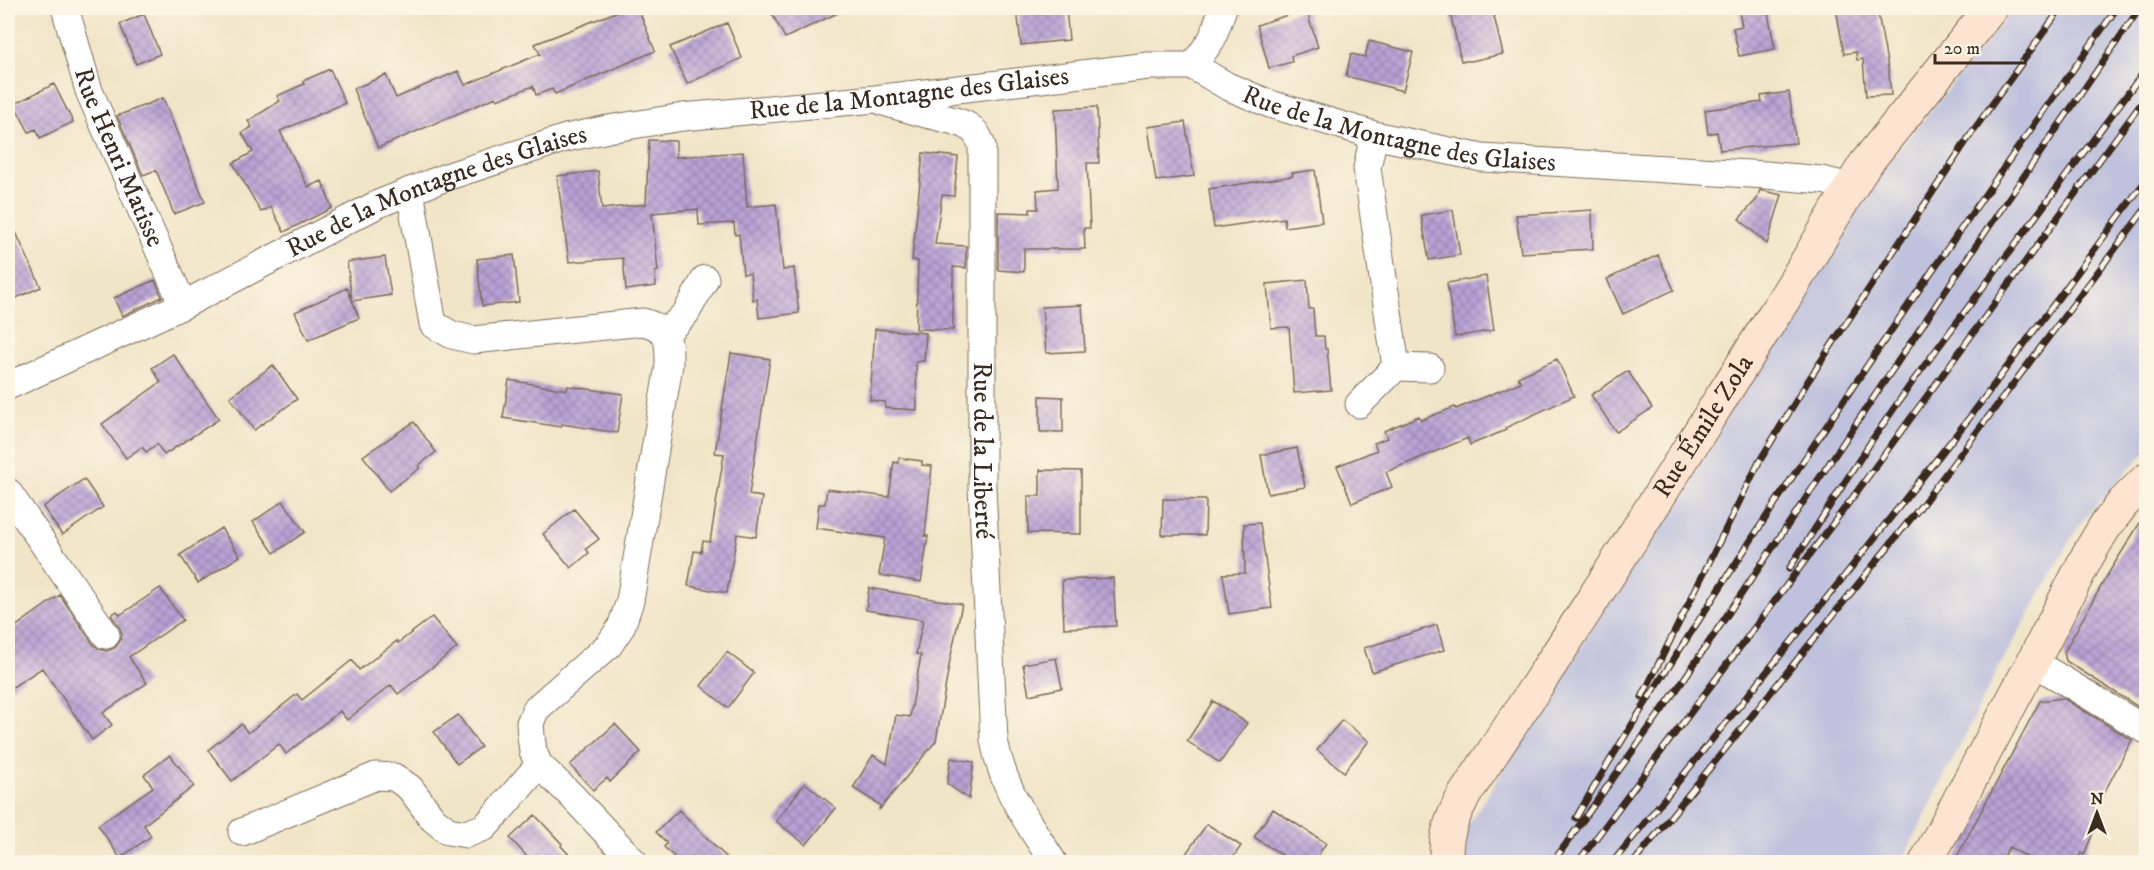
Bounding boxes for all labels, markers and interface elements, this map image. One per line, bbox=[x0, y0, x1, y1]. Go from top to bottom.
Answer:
scale bar bbox=[1935, 27, 2025, 65]
text: 20 m bbox=[1944, 38, 1980, 60]
street label: Rue de la Montagne des Glaises bbox=[748, 59, 1071, 127]
street label: Rue Henri Matisse bbox=[67, 64, 172, 252]
street label: Rue de la Montagne des Glaises bbox=[1238, 78, 1557, 179]
street label: Rue de la Montagne des Glaises bbox=[281, 117, 590, 265]
street label: Rue Émile Zola bbox=[1646, 349, 1761, 504]
street label: Rue de la Liberté bbox=[966, 362, 1001, 540]
north arrow bbox=[2067, 783, 2127, 843]
text: N bbox=[2090, 789, 2104, 809]

